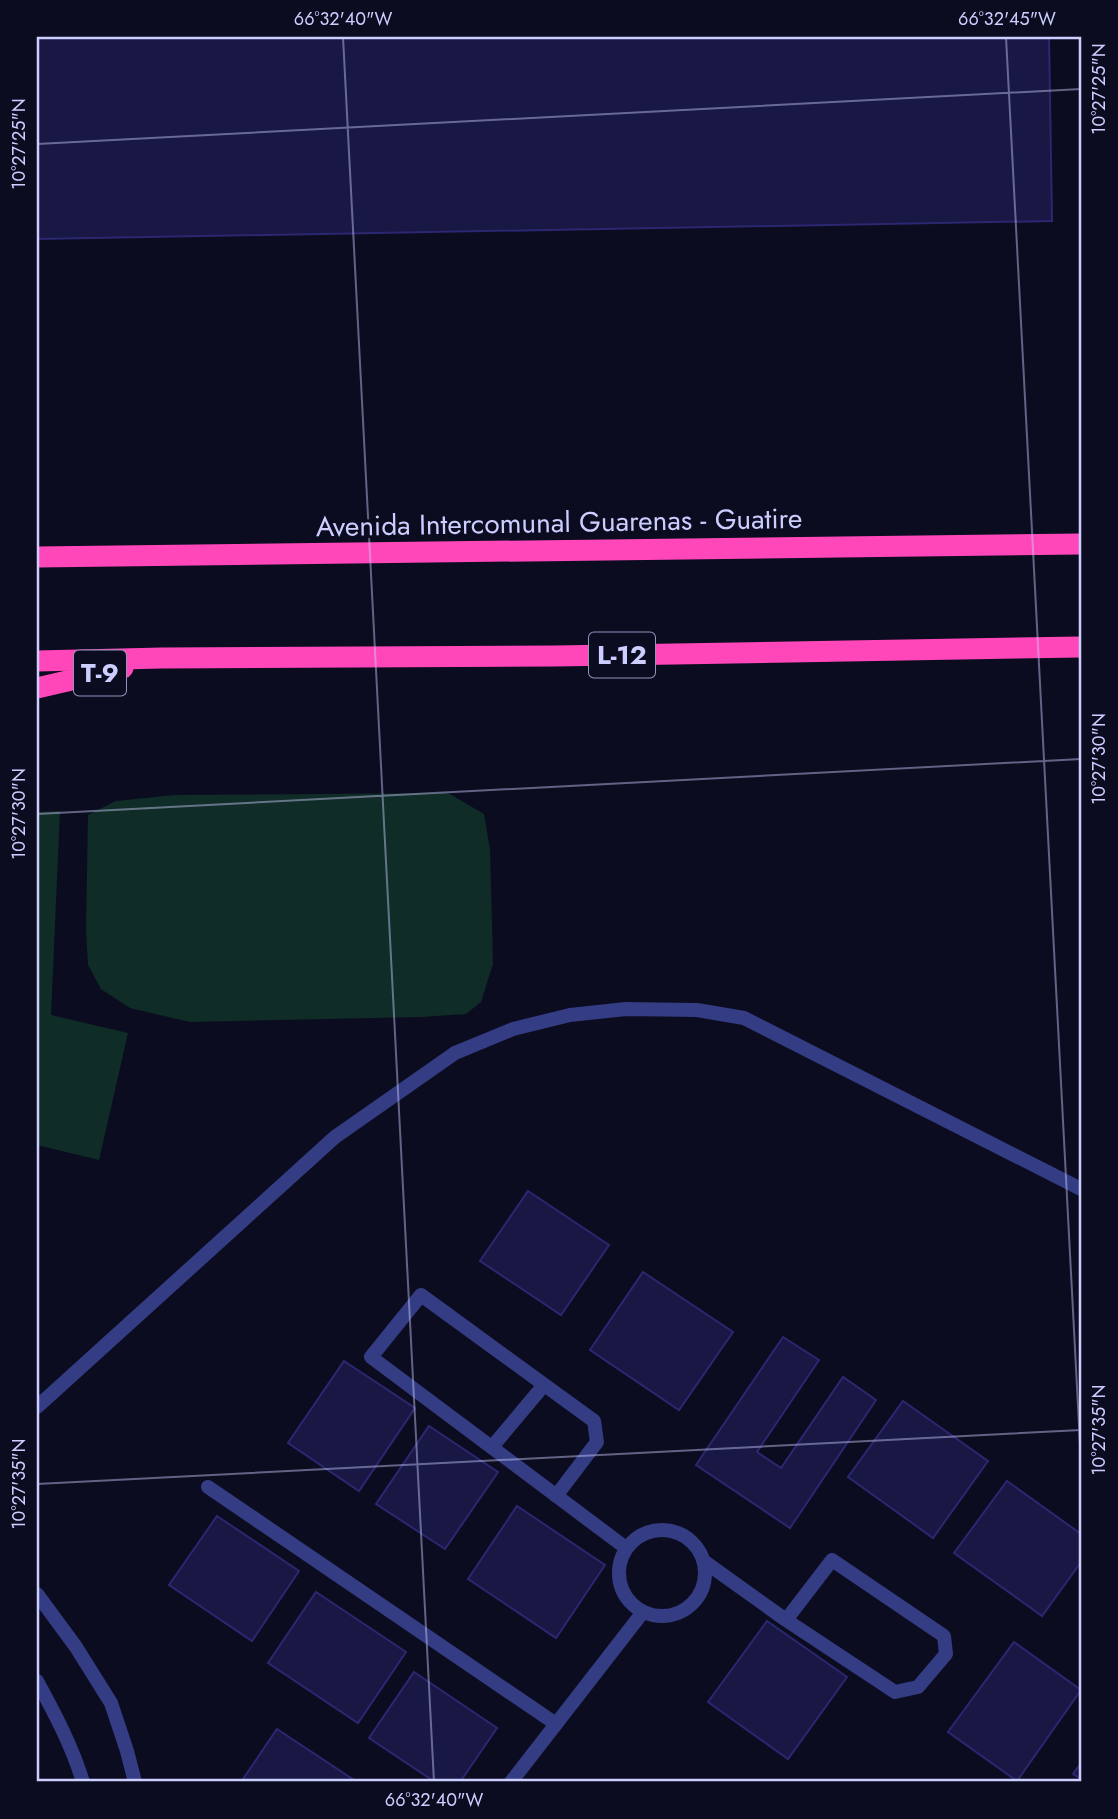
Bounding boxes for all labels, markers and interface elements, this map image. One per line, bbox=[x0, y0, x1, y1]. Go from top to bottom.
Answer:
text: 66°32'40"W bbox=[294, 6, 392, 32]
text: 66°32'45"W bbox=[958, 6, 1056, 32]
text: 10°27'25"N bbox=[1086, 43, 1112, 135]
text: 10°27'25"N bbox=[6, 98, 32, 190]
street label: Avenida Intercomunal Guarenas - Guatire bbox=[315, 498, 803, 547]
road number: L-12 bbox=[589, 632, 655, 678]
road number: T-9 bbox=[74, 650, 126, 695]
text: 10°27'30"N bbox=[1086, 713, 1112, 805]
text: 10°27'30"N bbox=[6, 768, 32, 860]
text: 10°27'35"N bbox=[1086, 1384, 1112, 1476]
text: 10°27'35"N bbox=[6, 1438, 32, 1530]
text: 66°32'40"W bbox=[385, 1787, 483, 1813]

